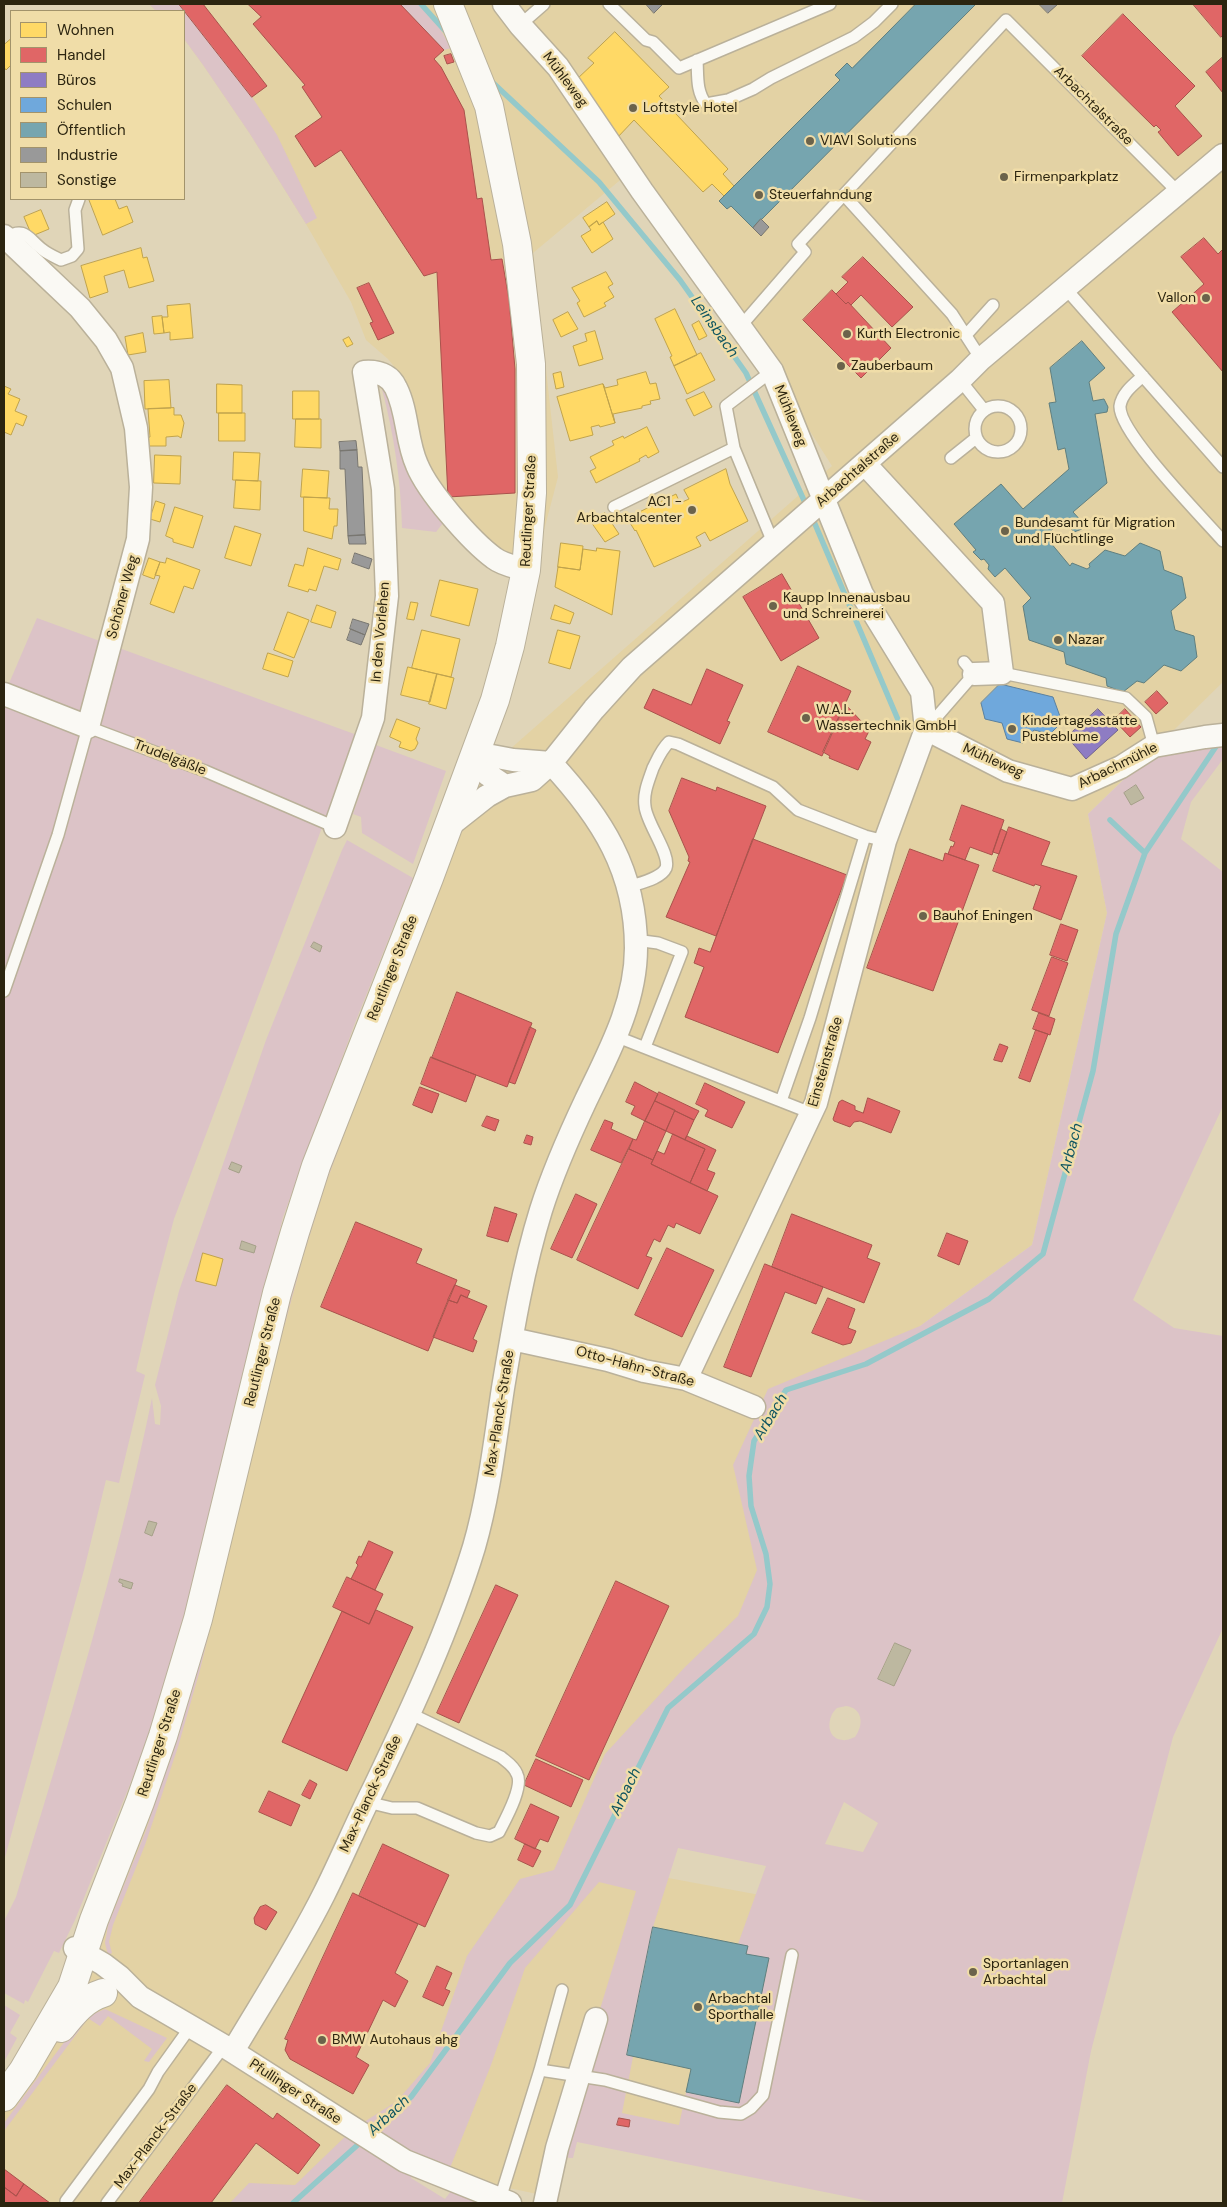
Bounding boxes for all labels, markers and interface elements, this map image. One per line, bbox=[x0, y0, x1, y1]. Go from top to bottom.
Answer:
legend bbox=[10, 10, 185, 200]
text: Wohnen bbox=[57, 20, 114, 40]
text: Handel bbox=[57, 45, 105, 65]
street label: Mühleweg bbox=[539, 49, 591, 111]
street label: Arbachtalstraße bbox=[1050, 63, 1136, 149]
text: Büros bbox=[57, 70, 96, 90]
text: Schulen bbox=[57, 95, 112, 115]
place label: Loftstyle Hotel bbox=[643, 100, 737, 116]
marker: Loftstyle Hotel bbox=[627, 102, 639, 114]
text: Öffentlich bbox=[57, 120, 126, 140]
place label: VIAVI Solutions bbox=[820, 133, 917, 149]
marker: VIAVI Solutions bbox=[804, 135, 816, 147]
text: Industrie bbox=[57, 145, 118, 165]
place label: Firmenparkplatz bbox=[1014, 169, 1118, 185]
text: Sonstige bbox=[57, 170, 116, 190]
marker: Firmenparkplatz bbox=[998, 171, 1010, 183]
place label: Steuerfahndung bbox=[769, 187, 872, 203]
marker: Steuerfahndung bbox=[753, 189, 765, 201]
place label: Vallon bbox=[1157, 290, 1196, 306]
marker: Vallon bbox=[1200, 292, 1212, 304]
water label: Leinsbach bbox=[686, 293, 742, 361]
place label: Kurth Electronic bbox=[857, 326, 960, 342]
marker: Kurth Electronic bbox=[841, 328, 853, 340]
place label: Zauberbaum bbox=[851, 358, 933, 374]
marker: Zauberbaum bbox=[835, 360, 847, 372]
street label: Mühleweg bbox=[770, 383, 810, 449]
street label: Arbachtalstraße bbox=[813, 429, 903, 511]
street label: Reutlinger Straße bbox=[518, 455, 540, 567]
place label: AC1 - Arbachtalcenter bbox=[576, 494, 682, 526]
marker: AC1 - Arbachtalcenter bbox=[686, 504, 698, 516]
place label: Bundesamt für Migration und Flüchtlinge bbox=[1015, 515, 1175, 548]
marker: Bundesamt für Migration und Flüchtlinge bbox=[999, 525, 1011, 537]
street label: Schöner Weg bbox=[104, 553, 142, 641]
street label: In den Vorlehen bbox=[368, 581, 394, 683]
place label: Kaupp Innenausbau und Schreinerei bbox=[783, 590, 910, 622]
marker: Kaupp Innenausbau und Schreinerei bbox=[767, 600, 779, 612]
place label: Nazar bbox=[1068, 632, 1104, 648]
marker: Nazar bbox=[1052, 634, 1064, 646]
place label: W.A.L. Wassertechnik GmbH bbox=[816, 702, 957, 734]
marker: W.A.L. Wassertechnik GmbH bbox=[800, 712, 812, 724]
place label: Kindertagesstätte Pusteblume bbox=[1022, 713, 1137, 746]
marker: Kindertagesstätte Pusteblume bbox=[1006, 723, 1018, 735]
street label: Trudelgäßle bbox=[132, 737, 208, 779]
street label: Arbachmühle bbox=[1075, 739, 1161, 793]
street label: Mühleweg bbox=[960, 740, 1026, 782]
place label: Bauhof Eningen bbox=[933, 908, 1033, 924]
marker: Bauhof Eningen bbox=[917, 910, 929, 922]
street label: Reutlinger Straße bbox=[364, 913, 422, 1023]
street label: Einsteinstraße bbox=[805, 1015, 847, 1109]
water label: Arbach bbox=[1057, 1121, 1087, 1175]
street label: Reutlinger Straße bbox=[241, 1296, 285, 1408]
street label: Otto-Hahn-Straße bbox=[574, 1343, 696, 1391]
street label: Max-Planck-Straße bbox=[482, 1349, 518, 1477]
water label: Arbach bbox=[750, 1391, 792, 1443]
street label: Reutlinger Straße bbox=[135, 1687, 185, 1799]
street label: Max-Planck-Straße bbox=[337, 1733, 405, 1855]
water label: Arbach bbox=[607, 1765, 645, 1819]
place label: Sportanlagen Arbachtal bbox=[983, 1956, 1069, 1988]
marker: Sportanlagen Arbachtal bbox=[967, 1966, 979, 1978]
place label: Arbachtal Sporthalle bbox=[708, 1991, 774, 2024]
marker: Arbachtal Sporthalle bbox=[692, 2001, 704, 2013]
place label: BMW Autohaus ahg bbox=[332, 2032, 458, 2048]
marker: BMW Autohaus ahg bbox=[316, 2034, 328, 2046]
street label: Pfullinger Straße bbox=[246, 2056, 344, 2128]
street label: Max-Planck-Straße bbox=[111, 2080, 201, 2192]
water label: Arbach bbox=[364, 2092, 414, 2140]

